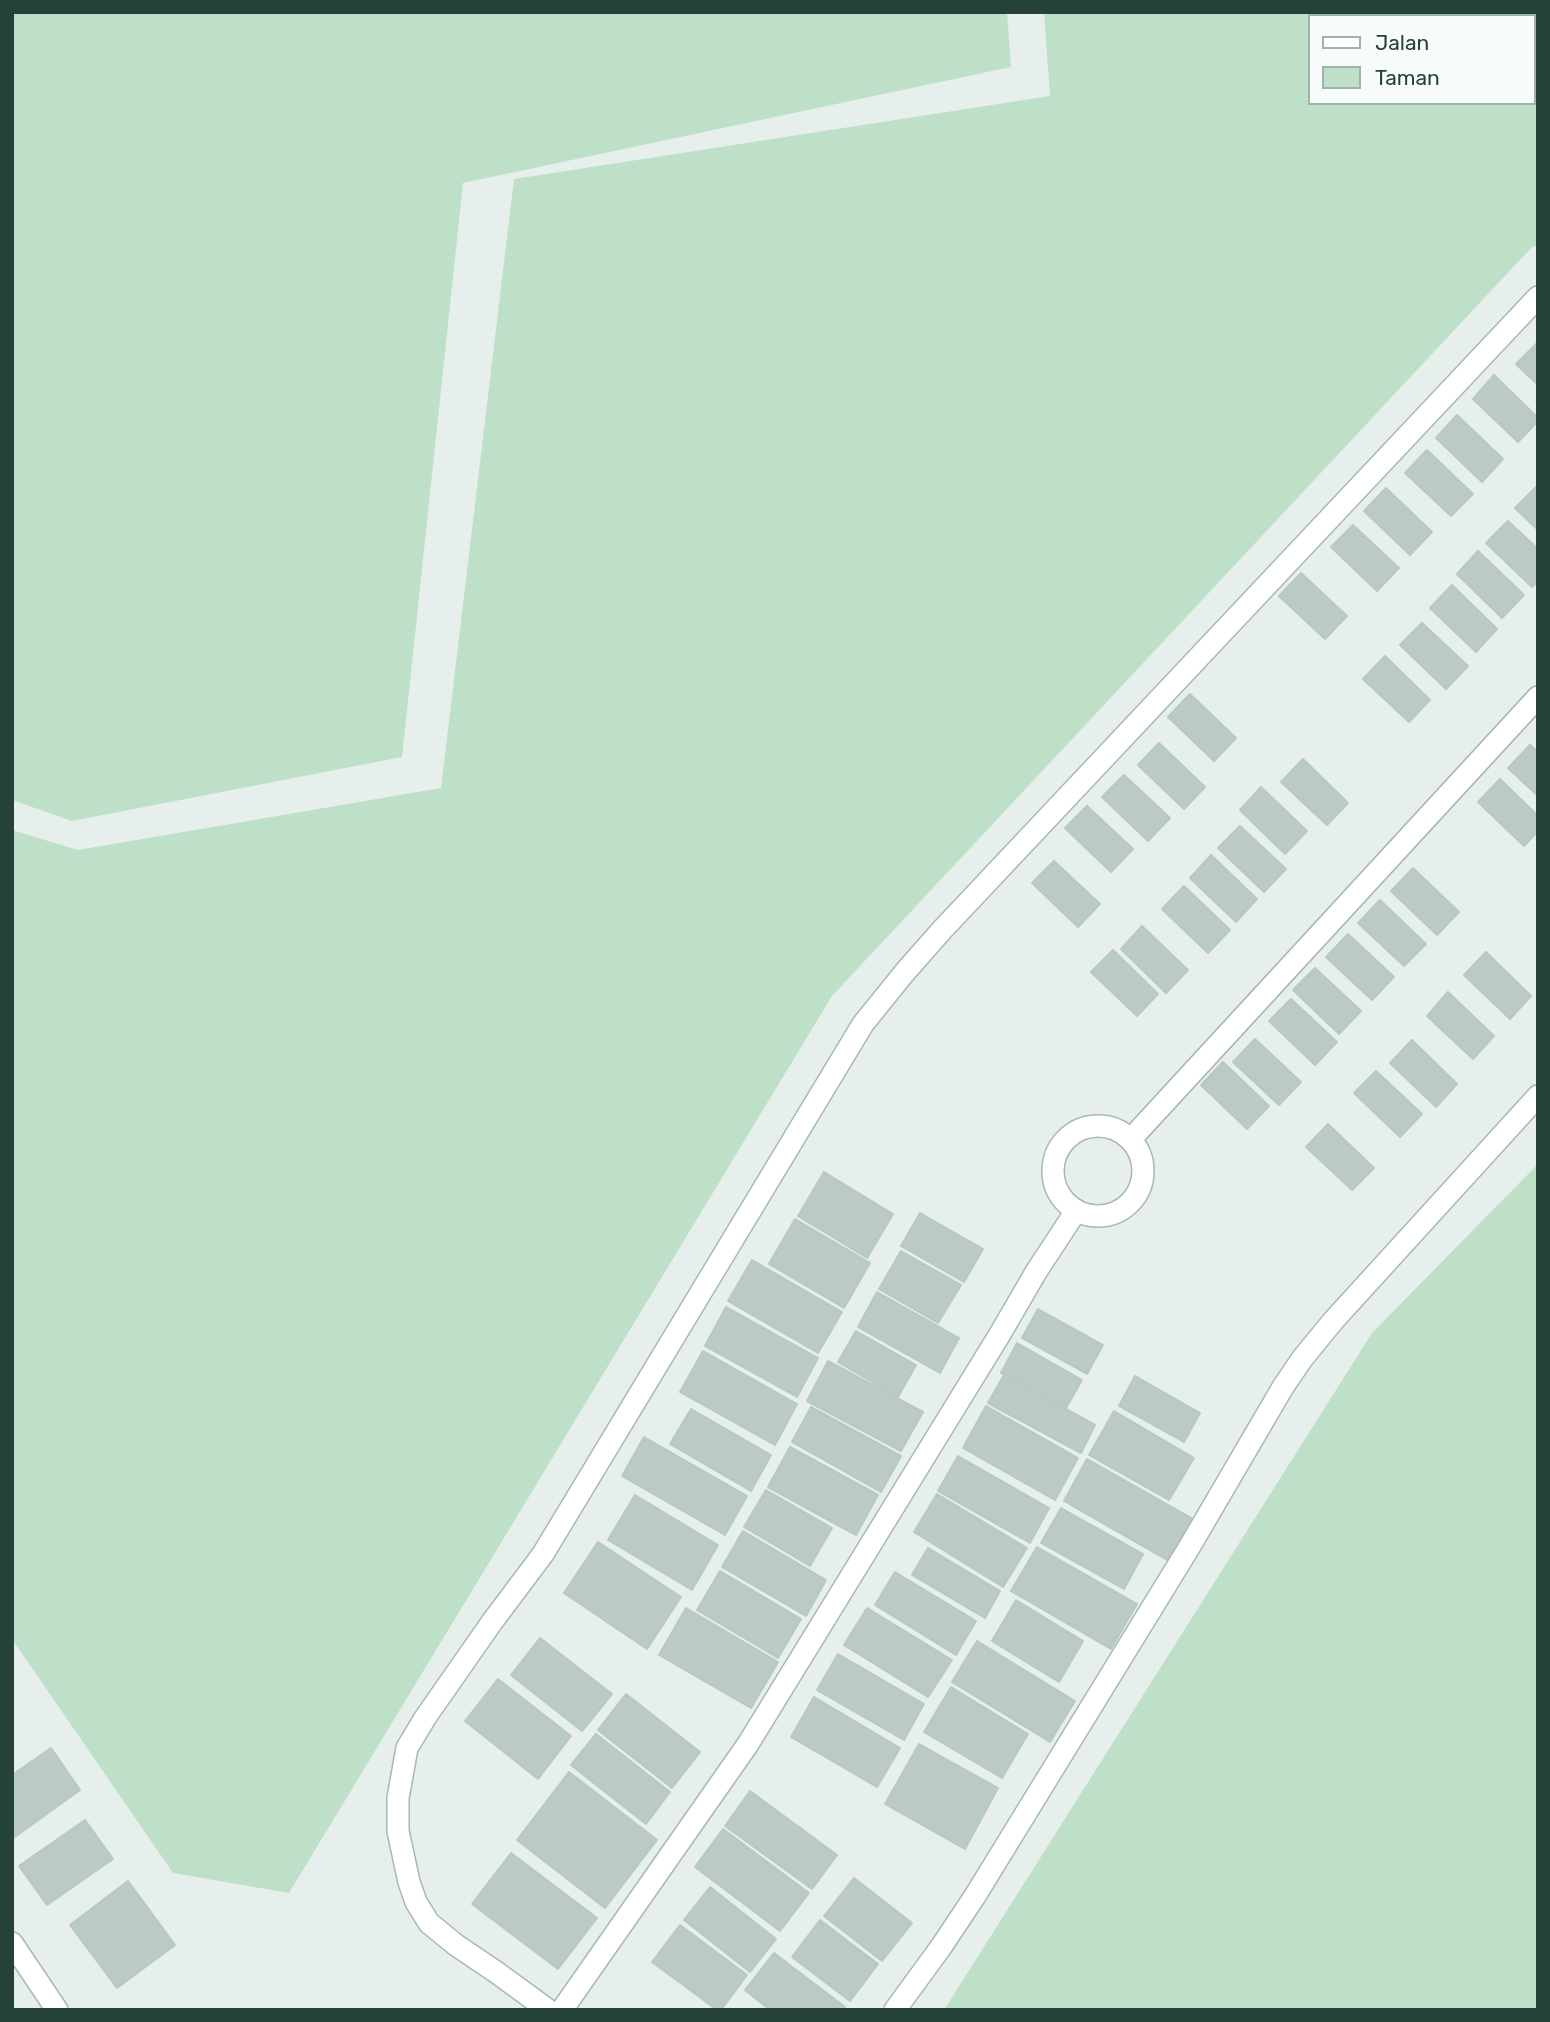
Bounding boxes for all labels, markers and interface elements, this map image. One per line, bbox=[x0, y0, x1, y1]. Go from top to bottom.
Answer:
legend bbox=[1308, 14, 1536, 105]
text: Jalan bbox=[1375, 30, 1429, 55]
text: Taman bbox=[1375, 65, 1440, 90]

